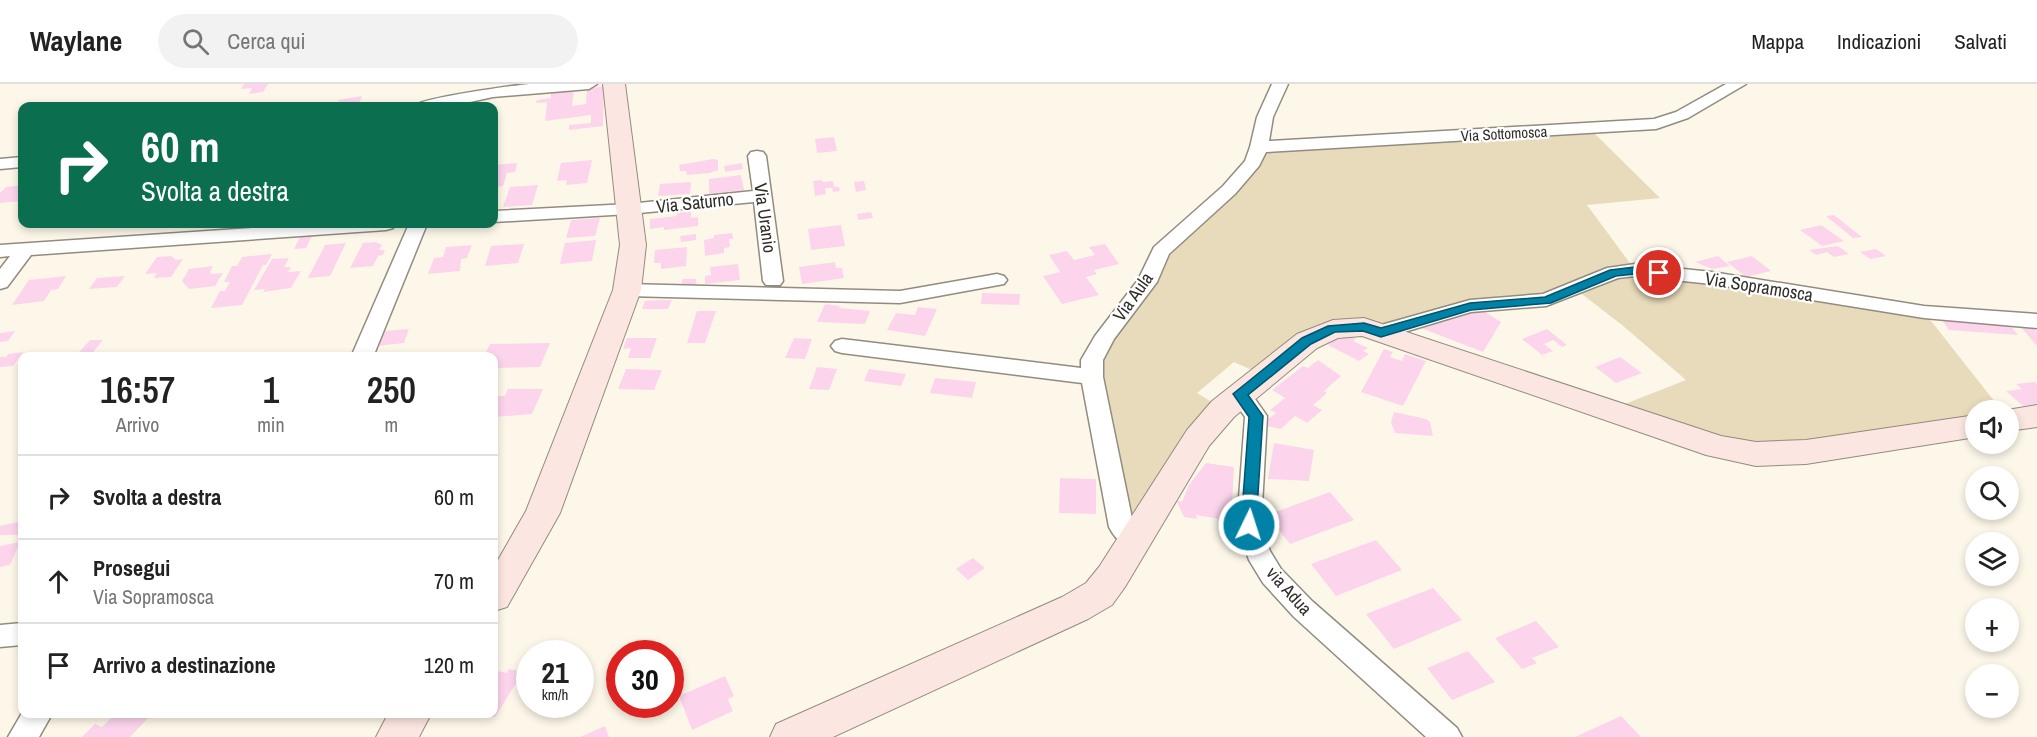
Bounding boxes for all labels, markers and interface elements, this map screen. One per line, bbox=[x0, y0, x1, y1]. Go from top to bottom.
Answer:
search box bbox=[158, 14, 578, 68]
text: Waylane bbox=[30, 22, 122, 60]
icon: search bbox=[179, 25, 212, 58]
text: Cerca qui bbox=[227, 26, 306, 56]
text: Mappa bbox=[1751, 27, 1804, 56]
text: Indicazioni bbox=[1837, 27, 1921, 56]
text: Salvati bbox=[1954, 27, 2007, 56]
text: 60 m bbox=[141, 119, 220, 175]
street label: Via Sottomosca bbox=[1460, 121, 1548, 146]
icon: right bbox=[42, 126, 120, 204]
text: Svolta a destra bbox=[141, 173, 289, 209]
street label: Via Uranio bbox=[748, 181, 783, 254]
street label: Via Saturno bbox=[655, 186, 735, 219]
pin bbox=[1633, 247, 1684, 298]
icon: arrive bbox=[1642, 256, 1675, 289]
street label: Via Sopramosca bbox=[1703, 266, 1815, 307]
street label: Via Aula bbox=[1107, 267, 1159, 326]
text: 16:57 bbox=[100, 366, 175, 414]
text: 1 bbox=[263, 366, 279, 414]
text: 250 bbox=[367, 366, 416, 414]
map controls bbox=[1965, 400, 2019, 718]
button: sound bbox=[1965, 400, 2019, 454]
text: Arrivo bbox=[116, 411, 159, 438]
text: min bbox=[257, 411, 285, 438]
text: m bbox=[384, 411, 398, 438]
button: search bbox=[1965, 466, 2019, 520]
icon: right bbox=[42, 481, 75, 514]
text: Svolta a destra bbox=[93, 482, 221, 512]
text: 60 m bbox=[434, 482, 474, 512]
position arrow bbox=[1217, 493, 1281, 557]
button: layers bbox=[1965, 532, 2019, 586]
text: Prosegui bbox=[93, 553, 170, 583]
street label: via Adua bbox=[1261, 561, 1318, 620]
icon: ahead bbox=[42, 565, 75, 598]
text: 70 m bbox=[434, 566, 474, 596]
text: Via Sopramosca bbox=[93, 583, 214, 610]
button: + bbox=[1965, 598, 2019, 652]
speed limit sign: 30 bbox=[606, 640, 684, 718]
icon: arrive bbox=[42, 649, 75, 682]
text: Arrivo a destinazione bbox=[93, 650, 275, 680]
text: 120 m bbox=[424, 650, 474, 680]
text: 21 bbox=[541, 652, 569, 692]
button: − bbox=[1965, 664, 2019, 718]
text: km/h bbox=[542, 684, 568, 705]

